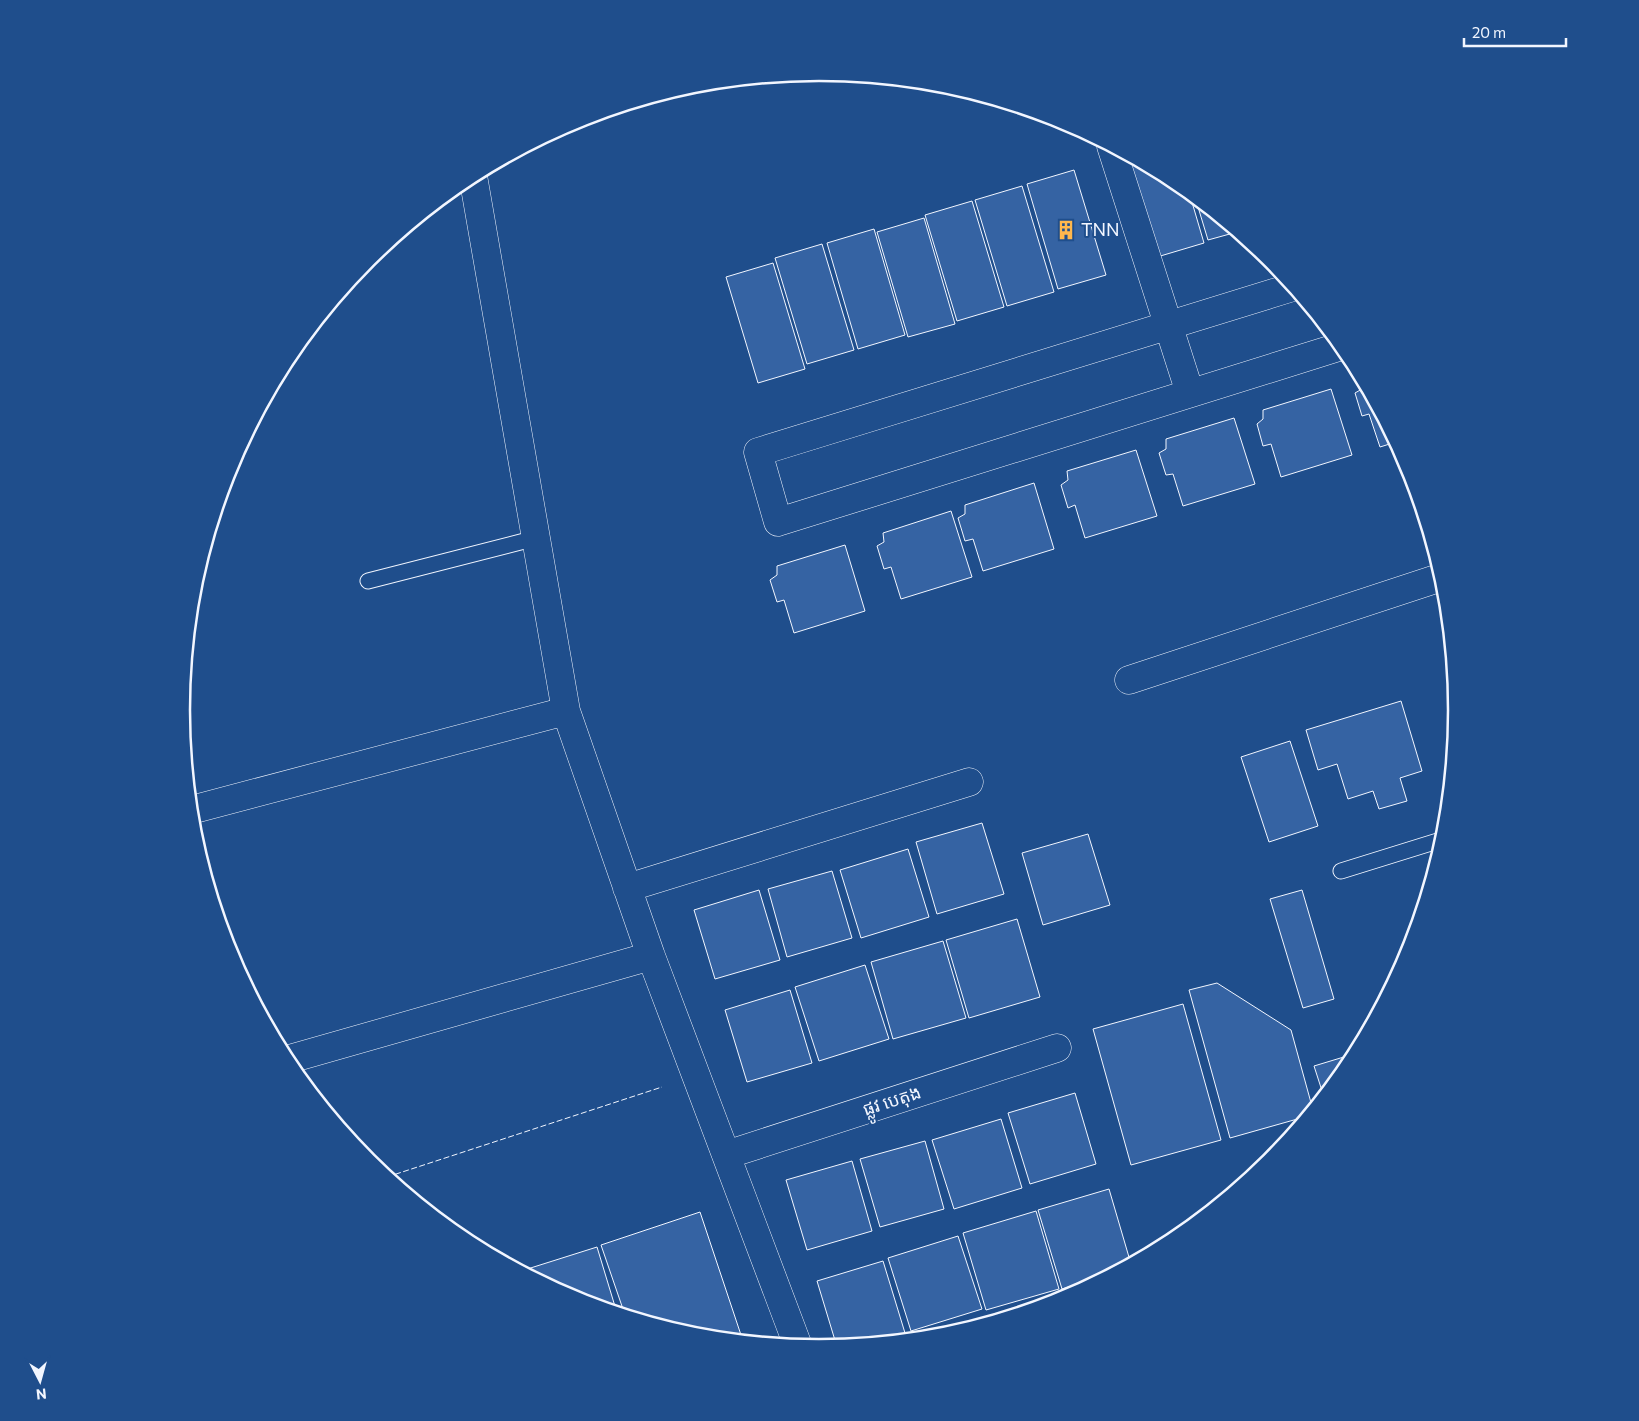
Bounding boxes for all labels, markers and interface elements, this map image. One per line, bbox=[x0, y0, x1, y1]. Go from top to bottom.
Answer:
scale bar bbox=[1464, 15, 1566, 47]
text: 20 m bbox=[1472, 23, 1506, 41]
place label: TNN bbox=[1081, 218, 1120, 240]
building icon: TNN bbox=[1055, 219, 1077, 241]
street label: ផ្លូវ បេតុង bbox=[860, 1080, 926, 1126]
north arrow bbox=[15, 1356, 65, 1406]
text: N bbox=[35, 1385, 48, 1403]

